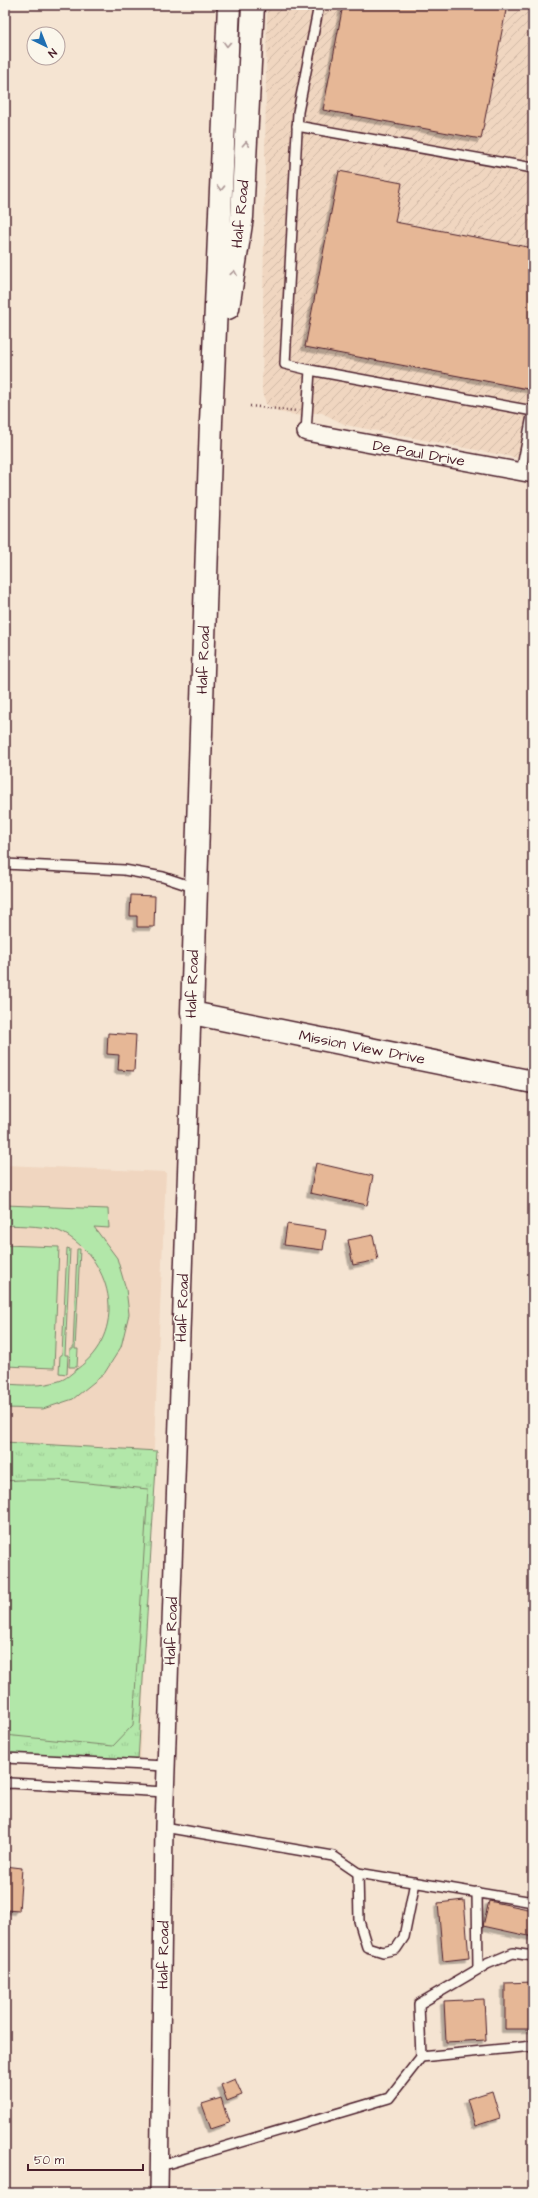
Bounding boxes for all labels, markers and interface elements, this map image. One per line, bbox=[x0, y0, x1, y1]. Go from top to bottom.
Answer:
north arrow bbox=[26, 26, 66, 66]
one-way arrow bbox=[223, 41, 231, 47]
text: N bbox=[45, 45, 60, 61]
one-way arrow bbox=[241, 141, 250, 147]
street label: Half Road bbox=[226, 179, 255, 249]
one-way arrow bbox=[217, 185, 225, 191]
one-way arrow bbox=[229, 270, 237, 276]
street label: De Paul Drive bbox=[371, 435, 467, 472]
street label: Half Road bbox=[192, 625, 215, 695]
street label: Half Road bbox=[181, 949, 204, 1019]
street label: Mission View Drive bbox=[297, 1025, 427, 1070]
street label: Half Road bbox=[171, 1273, 194, 1343]
street label: Half Road bbox=[160, 1596, 183, 1666]
street label: Half Road bbox=[152, 1920, 175, 1989]
scale bar bbox=[28, 2146, 143, 2172]
text: 50 m bbox=[34, 2152, 65, 2169]

